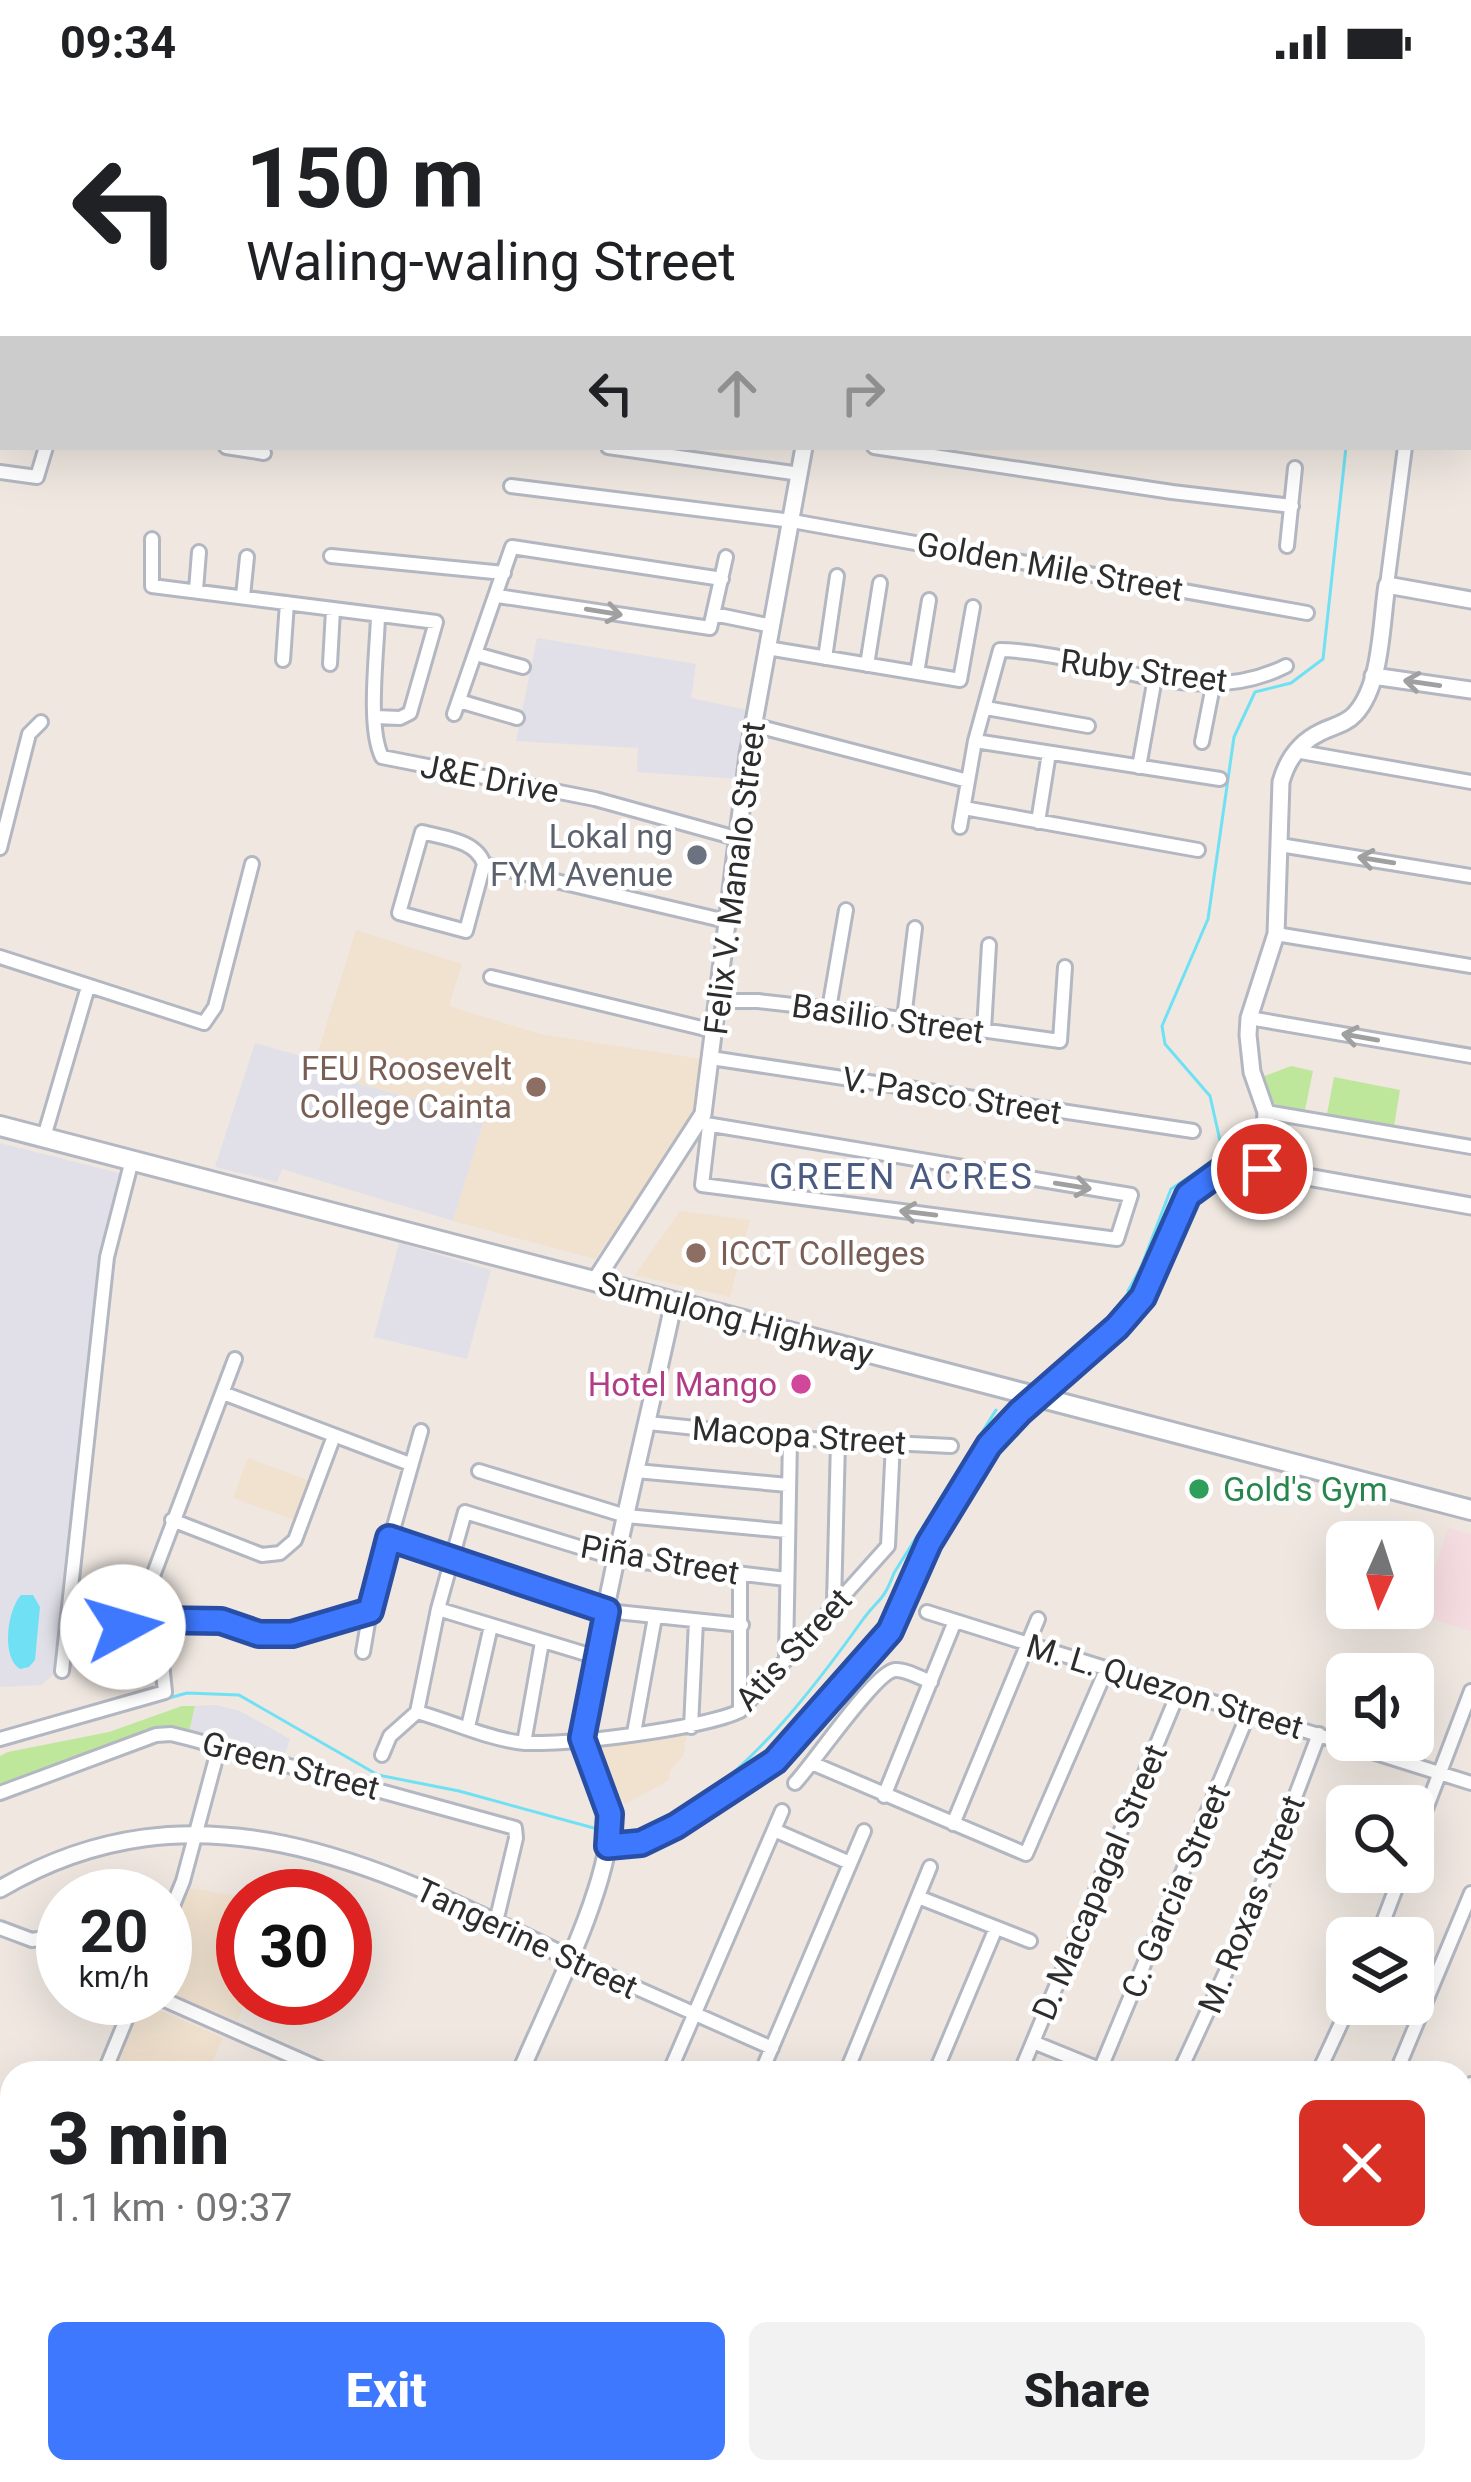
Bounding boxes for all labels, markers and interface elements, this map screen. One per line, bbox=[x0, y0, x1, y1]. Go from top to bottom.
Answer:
text: 09:34 bbox=[60, 16, 176, 69]
text: 150 m bbox=[246, 129, 484, 228]
icon: left bbox=[48, 132, 204, 288]
text: Waling-waling Street bbox=[246, 230, 736, 293]
icon: left bbox=[578, 360, 644, 426]
icon: ahead bbox=[704, 360, 770, 426]
icon: right bbox=[830, 360, 896, 426]
street label: Golden Mile Street bbox=[914, 524, 1186, 609]
one-way arrow bbox=[584, 601, 623, 624]
street label: Ruby Street bbox=[1058, 641, 1230, 700]
one-way arrow bbox=[1403, 671, 1442, 694]
street label: Felix V. Manalo Street bbox=[696, 719, 773, 1037]
street label: J&E Drive bbox=[418, 746, 562, 811]
place label: Lokal ng FYM Avenue bbox=[490, 817, 673, 894]
marker: Lokal ng FYM Avenue bbox=[684, 842, 710, 868]
one-way arrow bbox=[1357, 848, 1396, 871]
street label: Basilio Street bbox=[789, 986, 987, 1051]
one-way arrow bbox=[1341, 1025, 1380, 1048]
place label: FEU Roosevelt College Cainta bbox=[300, 1049, 512, 1126]
street label: V. Pasco Street bbox=[840, 1059, 1064, 1132]
marker: FEU Roosevelt College Cainta bbox=[523, 1074, 549, 1100]
pin bbox=[1211, 1118, 1313, 1220]
icon: arrive bbox=[1229, 1136, 1295, 1202]
district label: GREEN ACRES bbox=[769, 1156, 1035, 1198]
one-way arrow bbox=[1053, 1175, 1092, 1198]
one-way arrow bbox=[899, 1201, 938, 1224]
place label: ICCT Colleges bbox=[720, 1234, 926, 1273]
marker: ICCT Colleges bbox=[683, 1240, 709, 1266]
street label: Sumulong Highway bbox=[594, 1263, 878, 1374]
place label: Hotel Mango bbox=[588, 1365, 777, 1404]
marker: Hotel Mango bbox=[788, 1371, 814, 1397]
street label: Macopa Street bbox=[691, 1409, 907, 1462]
place label: Gold's Gym bbox=[1223, 1470, 1388, 1509]
marker: Gold's Gym bbox=[1186, 1476, 1212, 1502]
north arrow bbox=[1326, 1521, 1434, 1629]
map controls bbox=[1326, 1521, 1434, 2025]
street label: Piña Street bbox=[578, 1526, 742, 1593]
position arrow bbox=[60, 1564, 186, 1690]
street label: Atis Street bbox=[727, 1580, 860, 1718]
street label: M. L. Quezon Street bbox=[1022, 1626, 1308, 1747]
button: sound bbox=[1326, 1653, 1434, 1761]
street label: Green Street bbox=[198, 1723, 384, 1808]
street label: D. Macapagal Street bbox=[1024, 1739, 1175, 2026]
street label: C. Garcia Street bbox=[1113, 1779, 1238, 2004]
button: search bbox=[1326, 1785, 1434, 1893]
street label: M. Roxas Street bbox=[1190, 1790, 1313, 2019]
speed limit sign: 30 bbox=[216, 1869, 372, 2025]
street label: Tangerine Street bbox=[410, 1870, 644, 2007]
text: 20 bbox=[80, 1896, 148, 1967]
button: layers bbox=[1326, 1917, 1434, 2025]
text: km/h bbox=[79, 1959, 149, 1994]
text: 3 min bbox=[48, 2097, 230, 2182]
button: close bbox=[1299, 2100, 1425, 2226]
text: 1.1 km · 09:37 bbox=[48, 2185, 292, 2231]
button: Exit bbox=[48, 2322, 725, 2460]
button: Share bbox=[749, 2322, 1425, 2460]

